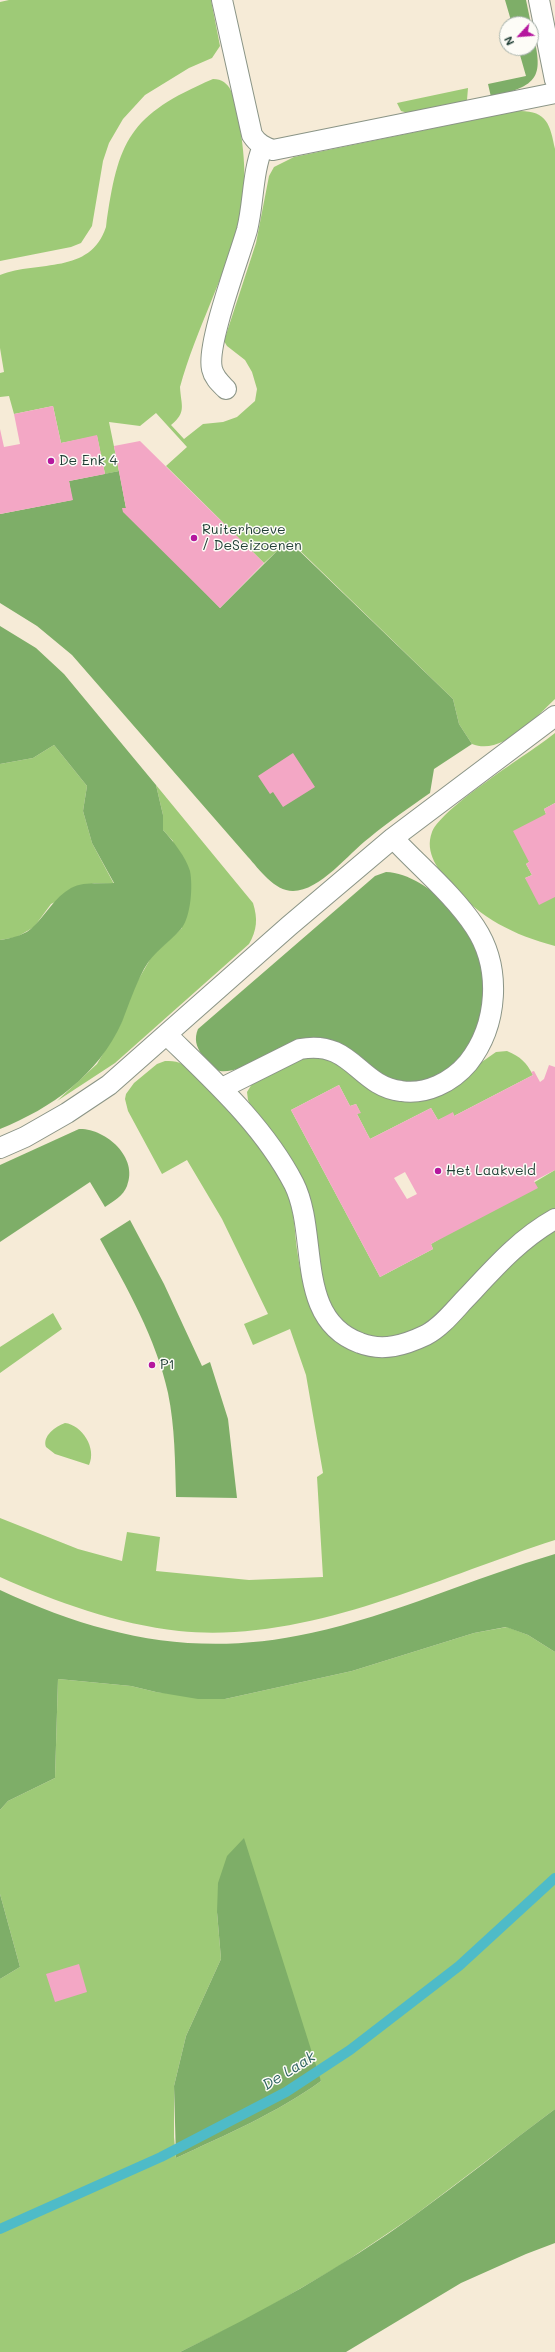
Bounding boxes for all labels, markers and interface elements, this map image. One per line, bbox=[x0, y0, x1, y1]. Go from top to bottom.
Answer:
north arrow bbox=[499, 16, 539, 56]
text: N bbox=[500, 34, 517, 48]
place label: De Enk 4 bbox=[59, 453, 118, 469]
marker: De Enk 4 bbox=[46, 456, 56, 466]
place label: Ruiterhoeve / DeSeizoenen bbox=[202, 522, 302, 554]
marker: Ruiterhoeve / DeSeizoenen bbox=[189, 533, 199, 543]
place label: Het Laakveld bbox=[446, 1163, 536, 1179]
marker: Het Laakveld bbox=[433, 1166, 443, 1176]
place label: P1 bbox=[160, 1357, 175, 1373]
marker: P1 bbox=[147, 1360, 157, 1370]
water label: De Laak bbox=[259, 2048, 319, 2094]

